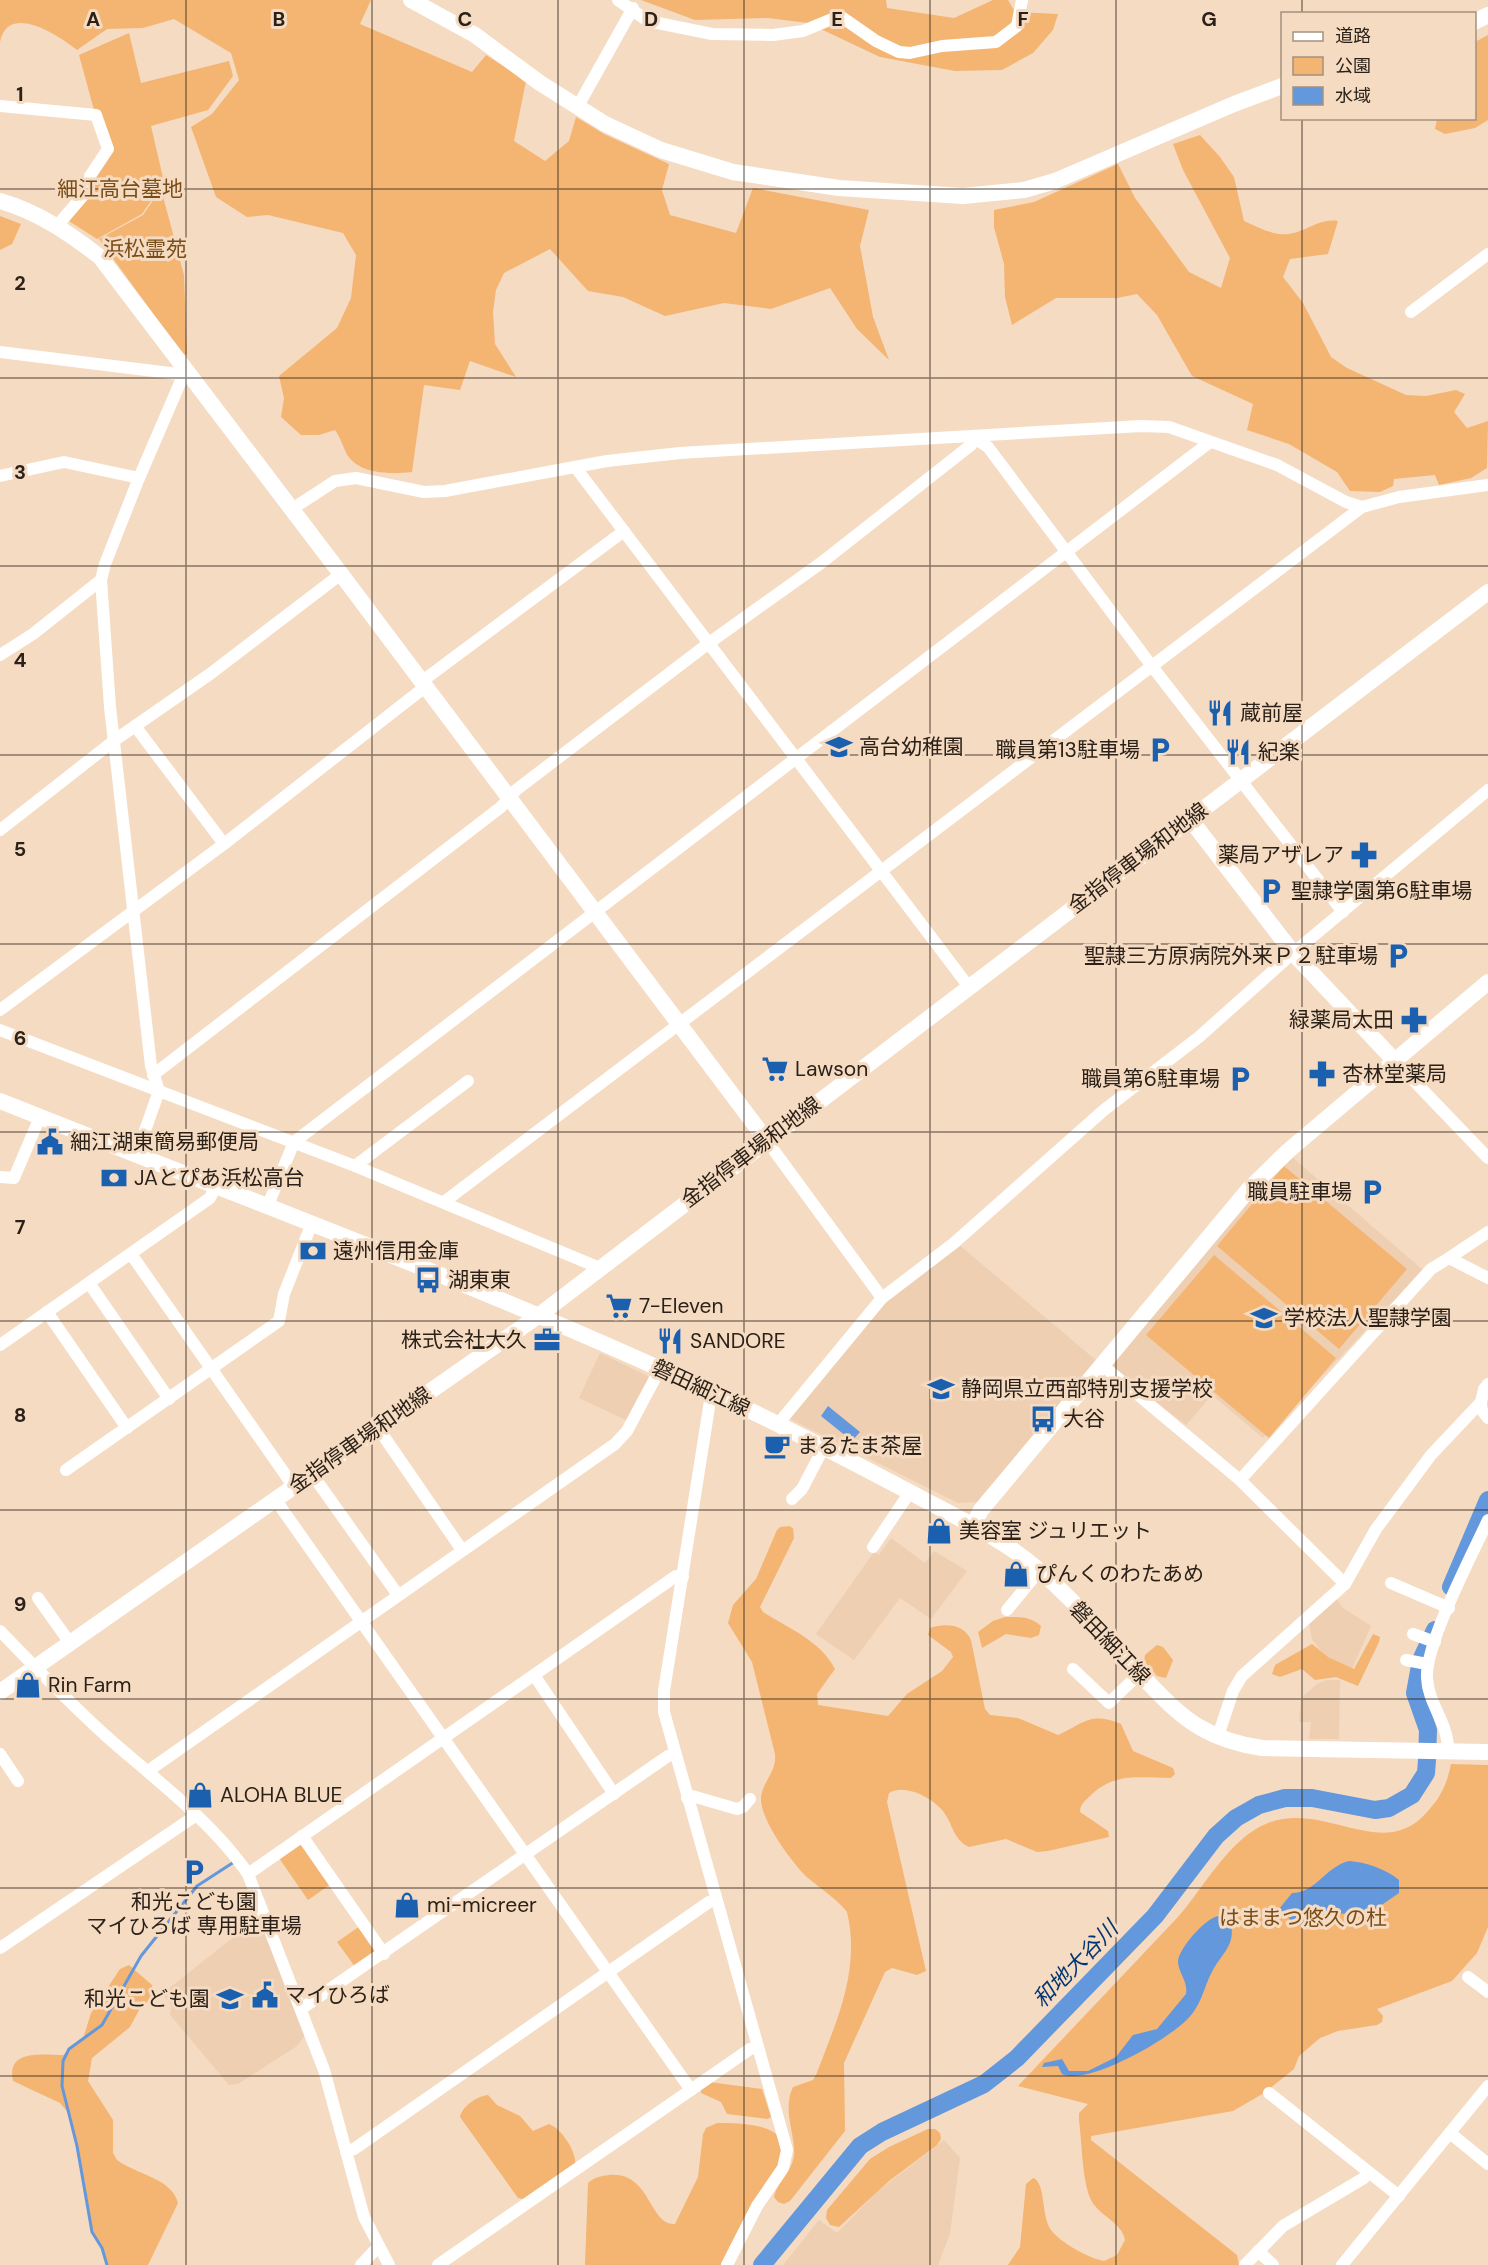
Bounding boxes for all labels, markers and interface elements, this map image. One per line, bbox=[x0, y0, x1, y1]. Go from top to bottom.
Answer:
text: A bbox=[86, 6, 100, 32]
text: B bbox=[273, 6, 285, 32]
text: C bbox=[458, 6, 472, 32]
text: D bbox=[644, 6, 658, 32]
text: E bbox=[831, 6, 843, 32]
text: F bbox=[1017, 6, 1029, 32]
text: G bbox=[1201, 6, 1217, 32]
legend bbox=[1281, 12, 1476, 120]
text: 道路 bbox=[1335, 24, 1371, 48]
text: 公園 bbox=[1335, 54, 1371, 78]
text: 1 bbox=[16, 81, 24, 107]
text: 水域 bbox=[1335, 84, 1371, 108]
park label: 細江高台墓地 bbox=[57, 175, 183, 203]
park label: 浜松霊苑 bbox=[103, 235, 187, 263]
text: 2 bbox=[14, 270, 26, 296]
text: 3 bbox=[14, 459, 26, 485]
text: 4 bbox=[14, 647, 27, 673]
restaurant icon: 蔵前屋 bbox=[1205, 698, 1235, 728]
place label: 蔵前屋 bbox=[1240, 699, 1303, 727]
school or university icon: 高台幼稚園 bbox=[824, 732, 854, 762]
place label: 高台幼稚園 bbox=[859, 733, 964, 761]
parking icon: 職員第13駐車場 bbox=[1145, 735, 1175, 765]
place label: 職員第13駐車場 bbox=[995, 736, 1140, 764]
restaurant icon: 紀楽 bbox=[1223, 737, 1253, 767]
place label: 紀楽 bbox=[1258, 738, 1300, 766]
street label: 金指停車場和地線 bbox=[1062, 796, 1214, 920]
text: 5 bbox=[14, 836, 26, 862]
pharmacy icon: 薬局アザレア bbox=[1349, 840, 1379, 870]
place label: 薬局アザレア bbox=[1218, 841, 1344, 869]
parking icon: 聖隷学園第6駐車場 bbox=[1256, 876, 1286, 906]
place label: 聖隷学園第6駐車場 bbox=[1291, 877, 1472, 905]
parking icon: 聖隷三方原病院外来Ｐ２駐車場 bbox=[1383, 941, 1413, 971]
place label: 聖隷三方原病院外来Ｐ２駐車場 bbox=[1084, 942, 1378, 970]
pharmacy icon: 緑薬局太田 bbox=[1399, 1005, 1429, 1035]
place label: 緑薬局太田 bbox=[1289, 1006, 1394, 1034]
text: 6 bbox=[14, 1025, 26, 1051]
supermarket icon: Lawson bbox=[760, 1054, 790, 1084]
place label: Lawson bbox=[795, 1055, 868, 1083]
pharmacy icon: 杏林堂薬局 bbox=[1307, 1059, 1337, 1089]
place label: 杏林堂薬局 bbox=[1342, 1060, 1447, 1088]
parking icon: 職員第6駐車場 bbox=[1225, 1064, 1255, 1094]
place label: 職員第6駐車場 bbox=[1081, 1065, 1220, 1093]
street label: 金指停車場和地線 bbox=[675, 1090, 827, 1214]
public building icon: 細江湖東簡易郵便局 bbox=[35, 1127, 65, 1157]
place label: 細江湖東簡易郵便局 bbox=[70, 1128, 259, 1156]
bank icon: JAとぴあ浜松高台 bbox=[99, 1163, 129, 1193]
place label: JAとぴあ浜松高台 bbox=[134, 1164, 305, 1192]
parking icon: 職員駐車場 bbox=[1357, 1177, 1387, 1207]
place label: 職員駐車場 bbox=[1247, 1178, 1352, 1206]
text: 7 bbox=[15, 1214, 26, 1240]
bank icon: 遠州信用金庫 bbox=[298, 1236, 328, 1266]
place label: 遠州信用金庫 bbox=[333, 1237, 459, 1265]
bus stop icon: 湖東東 bbox=[413, 1265, 443, 1295]
place label: 湖東東 bbox=[448, 1266, 511, 1294]
supermarket icon: 7-Eleven bbox=[604, 1291, 634, 1321]
place label: 7-Eleven bbox=[639, 1292, 723, 1320]
school or university icon: 学校法人聖隷学園 bbox=[1249, 1303, 1279, 1333]
place label: 学校法人聖隷学園 bbox=[1284, 1304, 1452, 1332]
office icon: 株式会社大久 bbox=[532, 1325, 562, 1355]
place label: 株式会社大久 bbox=[401, 1326, 527, 1354]
restaurant icon: SANDORE bbox=[655, 1326, 685, 1356]
place label: SANDORE bbox=[690, 1327, 786, 1355]
street label: 磐田細江線 bbox=[648, 1353, 754, 1423]
school or university icon: 静岡県立西部特別支援学校 bbox=[926, 1374, 956, 1404]
place label: 静岡県立西部特別支援学校 bbox=[961, 1375, 1213, 1403]
street label: 金指停車場和地線 bbox=[283, 1380, 437, 1500]
text: 8 bbox=[14, 1402, 26, 1428]
bus stop icon: 大谷 bbox=[1028, 1404, 1058, 1434]
place label: 大谷 bbox=[1063, 1405, 1105, 1433]
cafe icon: まるたま茶屋 bbox=[762, 1431, 792, 1461]
place label: まるたま茶屋 bbox=[797, 1432, 922, 1460]
shop icon: 美容室 ジュリエット bbox=[924, 1516, 954, 1546]
place label: 美容室 ジュリエット bbox=[959, 1517, 1152, 1545]
shop icon: ぴんくのわたあめ bbox=[1001, 1559, 1031, 1589]
place label: ぴんくのわたあめ bbox=[1036, 1560, 1204, 1588]
text: 9 bbox=[14, 1591, 26, 1617]
street label: 磐田細江線 bbox=[1063, 1596, 1157, 1690]
shop icon: Rin Farm bbox=[13, 1670, 43, 1700]
place label: Rin Farm bbox=[48, 1671, 132, 1699]
shop icon: ALOHA BLUE bbox=[185, 1780, 215, 1810]
place label: ALOHA BLUE bbox=[220, 1781, 342, 1809]
parking icon: 和光こども園 マイひろば 専用駐車場 bbox=[179, 1857, 209, 1887]
place label: 和光こども園 マイひろば 専用駐車場 bbox=[86, 1888, 302, 1940]
shop icon: mi-micreer bbox=[392, 1890, 422, 1920]
place label: mi-micreer bbox=[427, 1891, 537, 1919]
park label: はままつ悠久の杜 bbox=[1219, 1904, 1387, 1932]
water label: 和地大谷川 bbox=[1027, 1913, 1125, 2014]
public building icon: マイひろば bbox=[250, 1980, 280, 2010]
place label: マイひろば bbox=[285, 1981, 390, 2009]
school or university icon: 和光こども園 bbox=[215, 1984, 245, 2014]
place label: 和光こども園 bbox=[84, 1985, 210, 2013]

